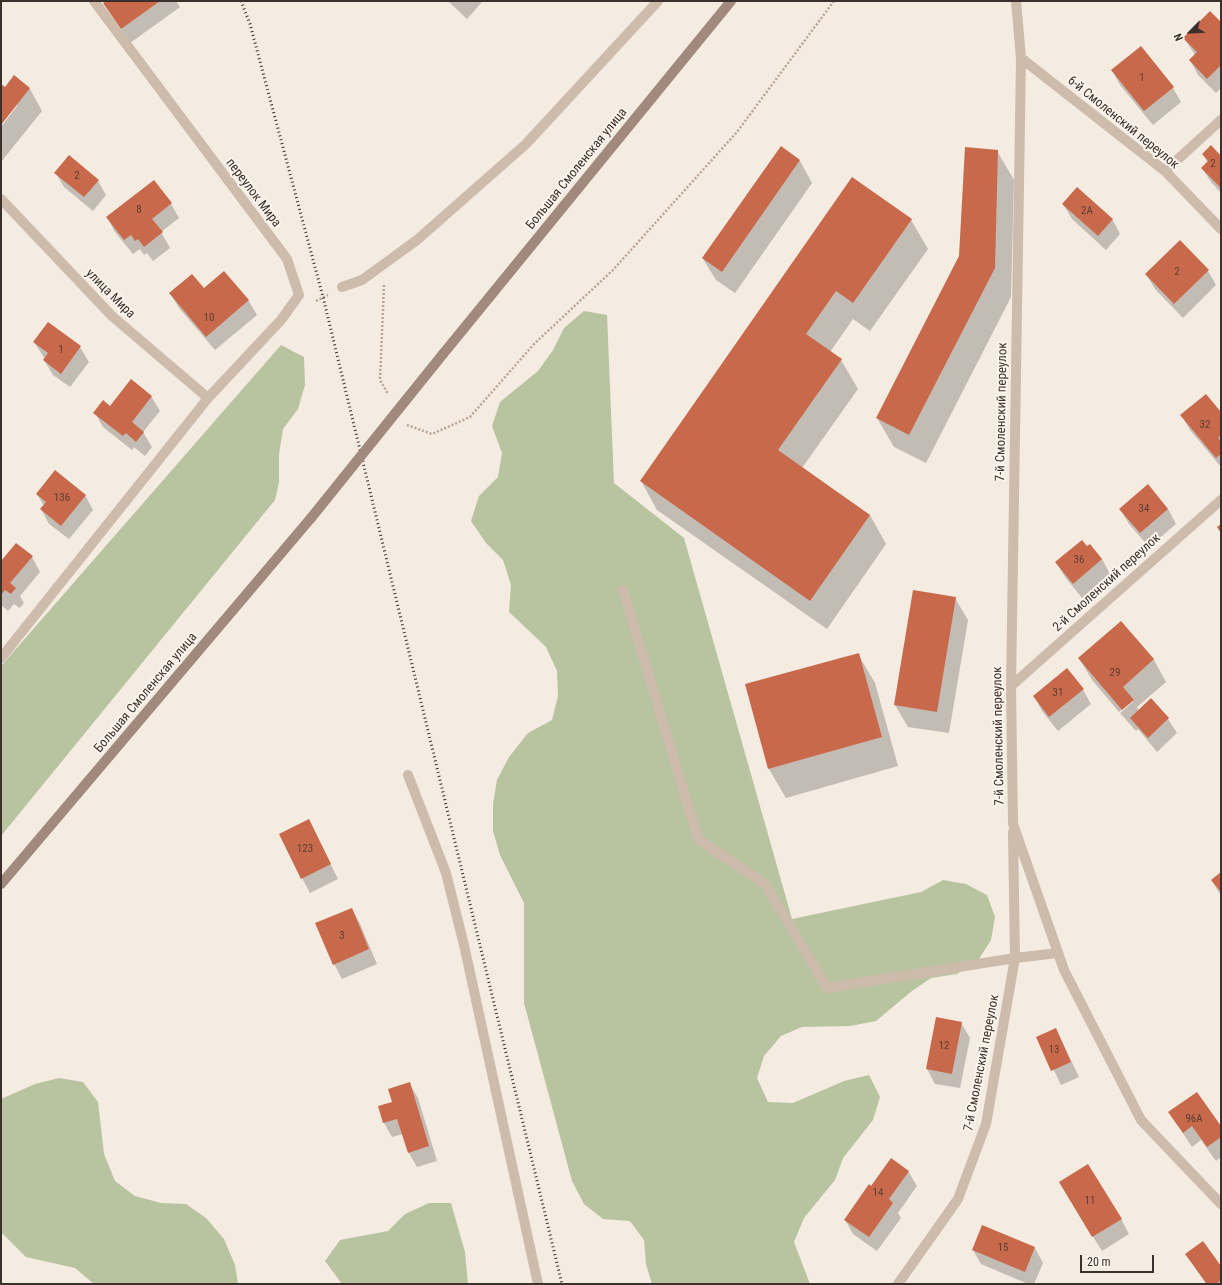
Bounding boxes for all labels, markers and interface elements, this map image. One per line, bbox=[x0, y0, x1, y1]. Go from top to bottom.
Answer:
north arrow bbox=[1170, 12, 1210, 52]
text: N bbox=[1171, 31, 1186, 43]
house number: 1 bbox=[1139, 71, 1145, 85]
street label: 6-й Смоленский переулок bbox=[1064, 73, 1182, 173]
street label: Большая Смоленская улица bbox=[523, 105, 631, 233]
street label: переулок Мира bbox=[222, 156, 284, 230]
house number: 2 bbox=[1210, 157, 1216, 171]
house number: 2 bbox=[74, 169, 80, 183]
house number: 8 bbox=[136, 203, 142, 217]
house number: 2А bbox=[1081, 204, 1093, 218]
house number: 2 bbox=[1174, 265, 1180, 279]
street label: улица Мира bbox=[82, 266, 138, 322]
house number: 10 bbox=[204, 311, 214, 325]
street label: 7-й Смоленский переулок bbox=[993, 342, 1011, 482]
house number: 1 bbox=[58, 343, 64, 357]
house number: 32 bbox=[1200, 418, 1210, 432]
house number: 136 bbox=[54, 491, 70, 505]
house number: 34 bbox=[1139, 502, 1149, 516]
street label: 2-й Смоленский переулок bbox=[1050, 531, 1164, 635]
house number: 36 bbox=[1074, 553, 1084, 567]
street label: Большая Смоленская улица bbox=[91, 630, 201, 756]
street label: 7-й Смоленский переулок bbox=[990, 666, 1008, 806]
house number: 29 bbox=[1110, 666, 1120, 680]
house number: 31 bbox=[1053, 686, 1063, 700]
house number: 123 bbox=[297, 842, 313, 856]
house number: 3 bbox=[339, 929, 345, 943]
street label: 7-й Смоленский переулок bbox=[961, 993, 1003, 1133]
house number: 12 bbox=[939, 1039, 949, 1053]
house number: 13 bbox=[1049, 1043, 1059, 1057]
house number: 96А bbox=[1185, 1112, 1203, 1126]
house number: 14 bbox=[873, 1186, 883, 1200]
house number: 11 bbox=[1085, 1194, 1095, 1208]
house number: 15 bbox=[998, 1241, 1008, 1255]
scale bar bbox=[1082, 1247, 1156, 1273]
text: 20 m bbox=[1087, 1255, 1111, 1269]

